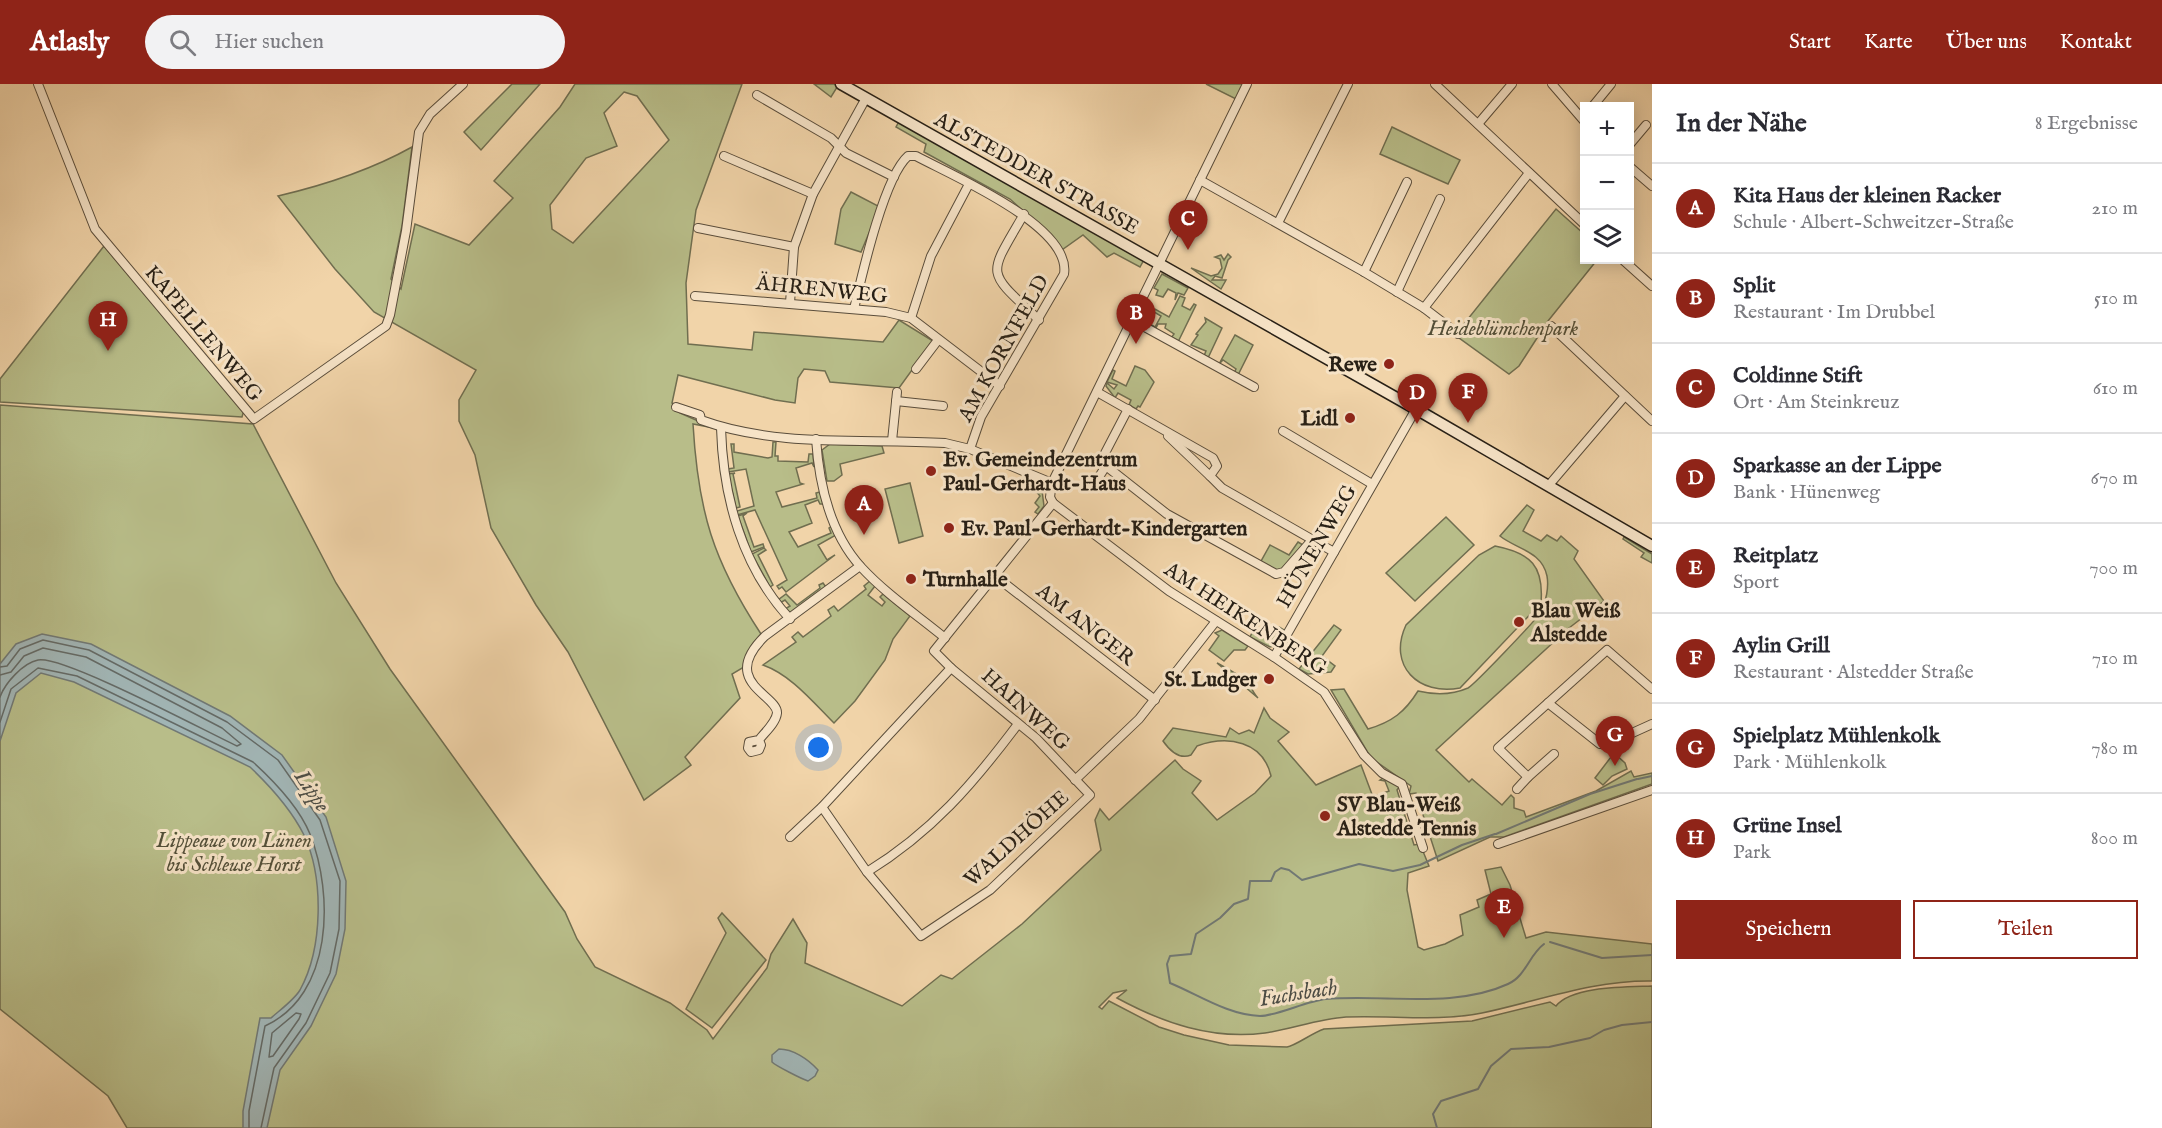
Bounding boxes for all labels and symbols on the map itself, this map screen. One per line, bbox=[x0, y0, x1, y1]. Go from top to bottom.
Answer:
street label: ALSTEDDER STRASSE bbox=[928, 106, 1143, 242]
pin: C bbox=[1168, 200, 1208, 250]
street label: KAPELLENWEG bbox=[138, 260, 268, 408]
street label: ÄHRENWEG bbox=[754, 269, 889, 311]
street label: AM KORNFELD bbox=[952, 270, 1056, 428]
pin: B bbox=[1116, 294, 1156, 344]
pin: H bbox=[88, 302, 128, 351]
park label: Heideblümchenpark bbox=[1427, 316, 1579, 343]
place label: Rewe bbox=[1328, 352, 1377, 379]
marker: Rewe bbox=[1382, 357, 1396, 371]
pin: D bbox=[1398, 374, 1436, 424]
pin: F bbox=[1448, 374, 1488, 423]
place label: Lidl bbox=[1301, 406, 1339, 433]
marker: Lidl bbox=[1343, 411, 1357, 425]
place label: Ev. Gemeindezentrum Paul-Gerhardt-Haus bbox=[943, 447, 1138, 498]
marker: Ev. Gemeindezentrum Paul-Gerhardt-Haus bbox=[924, 464, 938, 478]
street label: HÜNENWEG bbox=[1271, 480, 1364, 613]
pin: A bbox=[844, 486, 884, 535]
place label: Ev. Paul-Gerhardt-Kindergarten bbox=[961, 516, 1248, 543]
marker: Ev. Paul-Gerhardt-Kindergarten bbox=[942, 521, 956, 535]
street label: AM HEIKENBERG bbox=[1158, 556, 1332, 682]
place label: Turnhalle bbox=[922, 567, 1008, 594]
marker: Turnhalle bbox=[904, 572, 918, 586]
street label: AM ANGER bbox=[1030, 578, 1141, 673]
place label: Blau Weiß Alstedde bbox=[1530, 598, 1620, 649]
marker: Blau Weiß Alstedde bbox=[1512, 615, 1526, 629]
street label: HAINWEG bbox=[975, 663, 1075, 757]
place label: St. Ludger bbox=[1164, 667, 1257, 694]
marker: St. Ludger bbox=[1262, 672, 1276, 686]
pin: G bbox=[1596, 716, 1634, 766]
your location bbox=[804, 733, 833, 762]
water label: Lippe bbox=[286, 764, 336, 818]
street label: WALDHÖHE bbox=[959, 785, 1075, 893]
place label: SV Blau-Weiß Alstedde Tennis bbox=[1336, 792, 1476, 843]
marker: SV Blau-Weiß Alstedde Tennis bbox=[1318, 809, 1332, 823]
park label: Lippeaue von Lünen bis Schleuse Horst bbox=[155, 828, 312, 879]
pin: E bbox=[1484, 888, 1524, 938]
water label: Fuchsbach bbox=[1257, 974, 1339, 1014]

